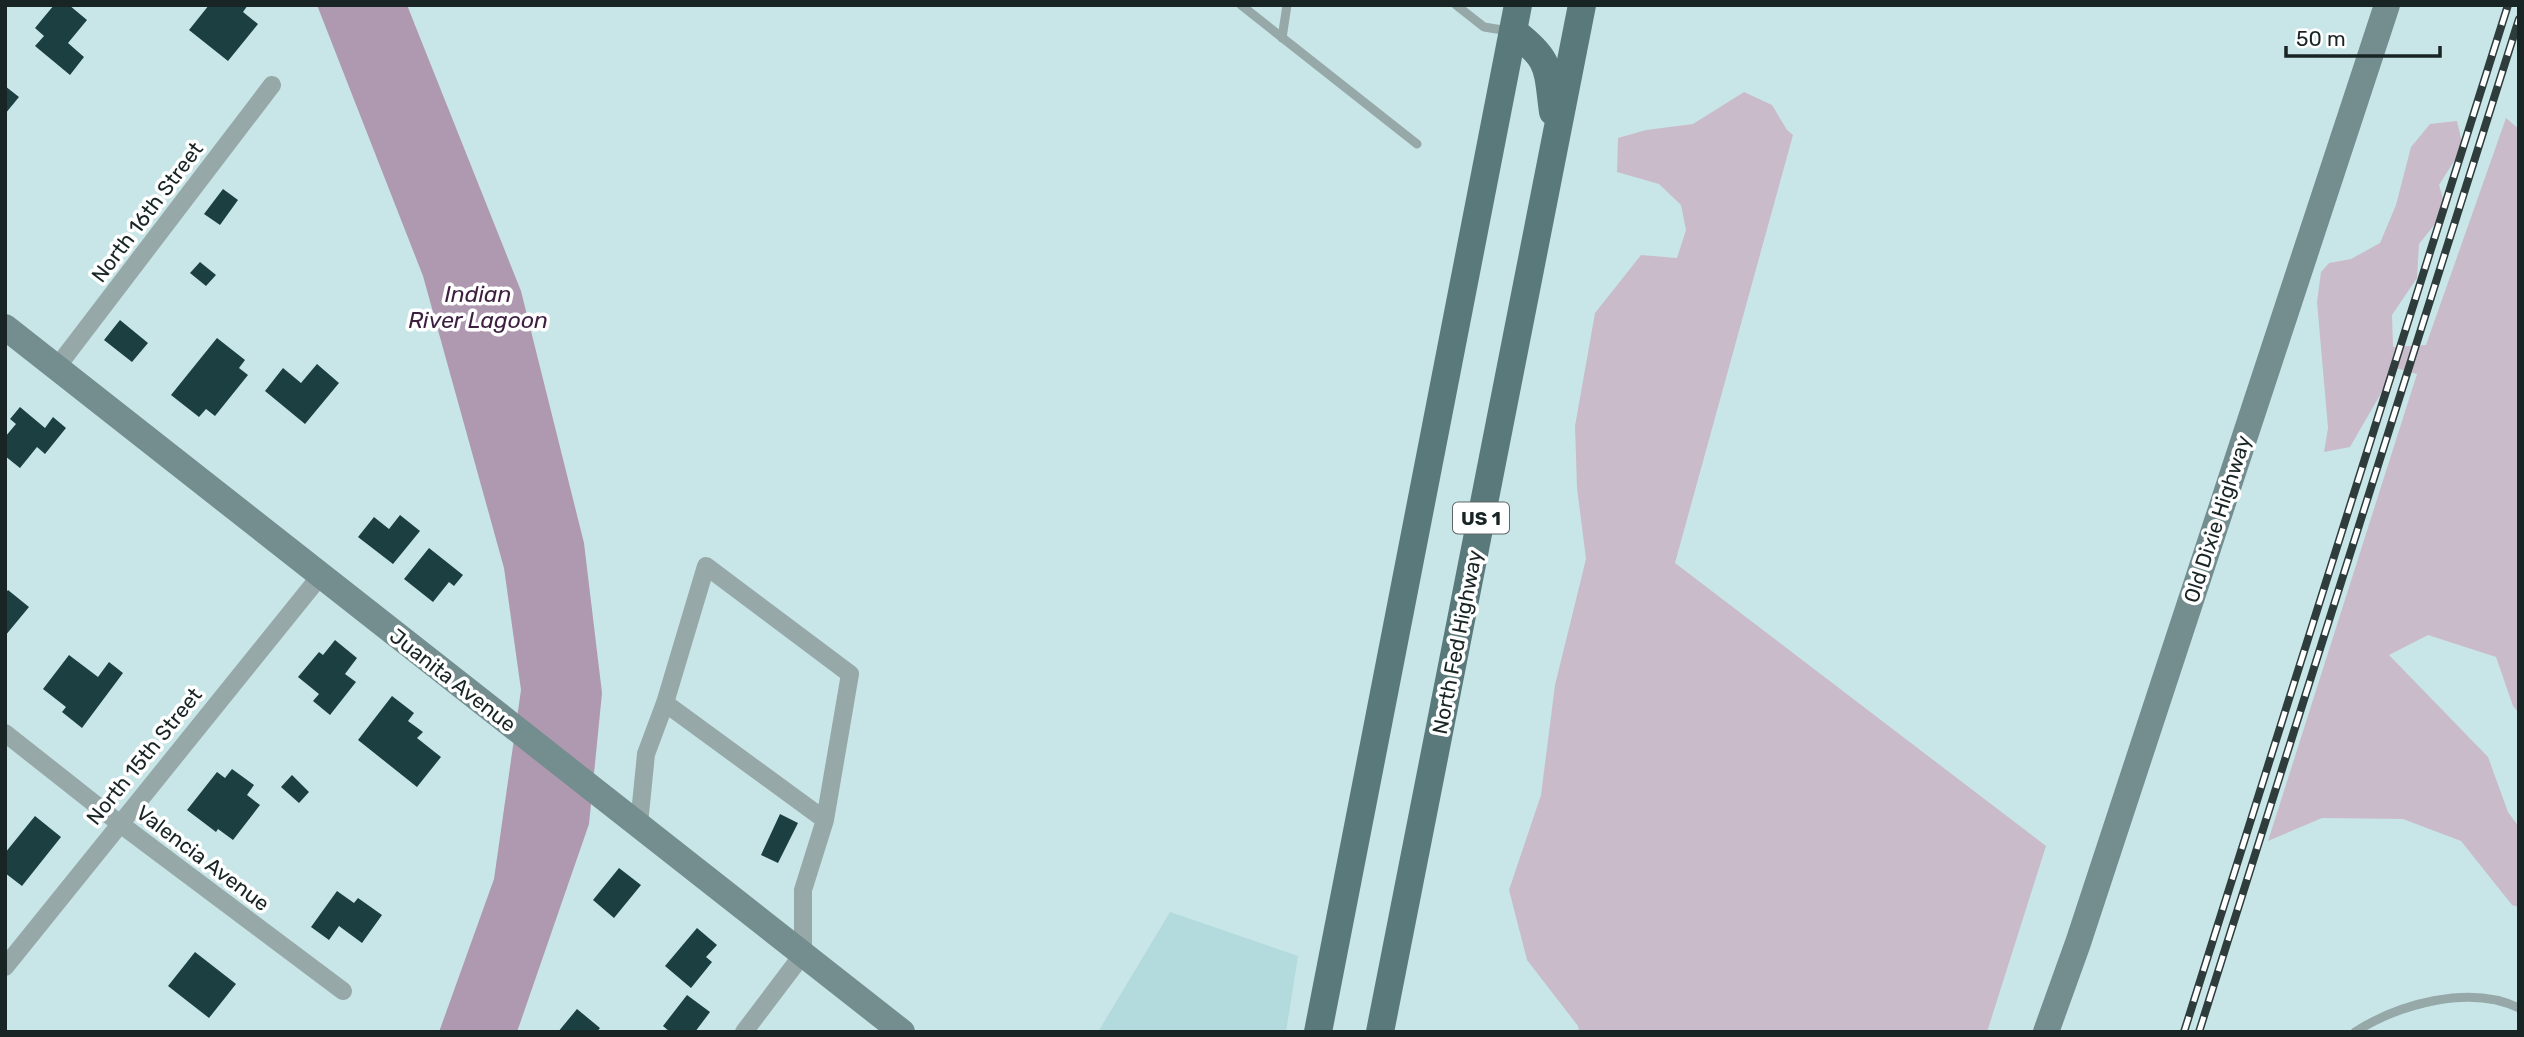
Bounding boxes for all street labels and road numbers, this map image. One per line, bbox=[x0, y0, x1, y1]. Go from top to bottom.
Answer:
street label: North 16th Street bbox=[86, 137, 208, 287]
street label: Old Dixie Highway bbox=[2178, 432, 2256, 606]
road number: US 1 bbox=[1453, 503, 1509, 534]
street label: North Fed Highway bbox=[1427, 547, 1487, 736]
street label: Juanita Avenue bbox=[385, 623, 521, 737]
street label: North 15th Street bbox=[81, 682, 207, 830]
street label: Valencia Avenue bbox=[132, 800, 274, 916]

